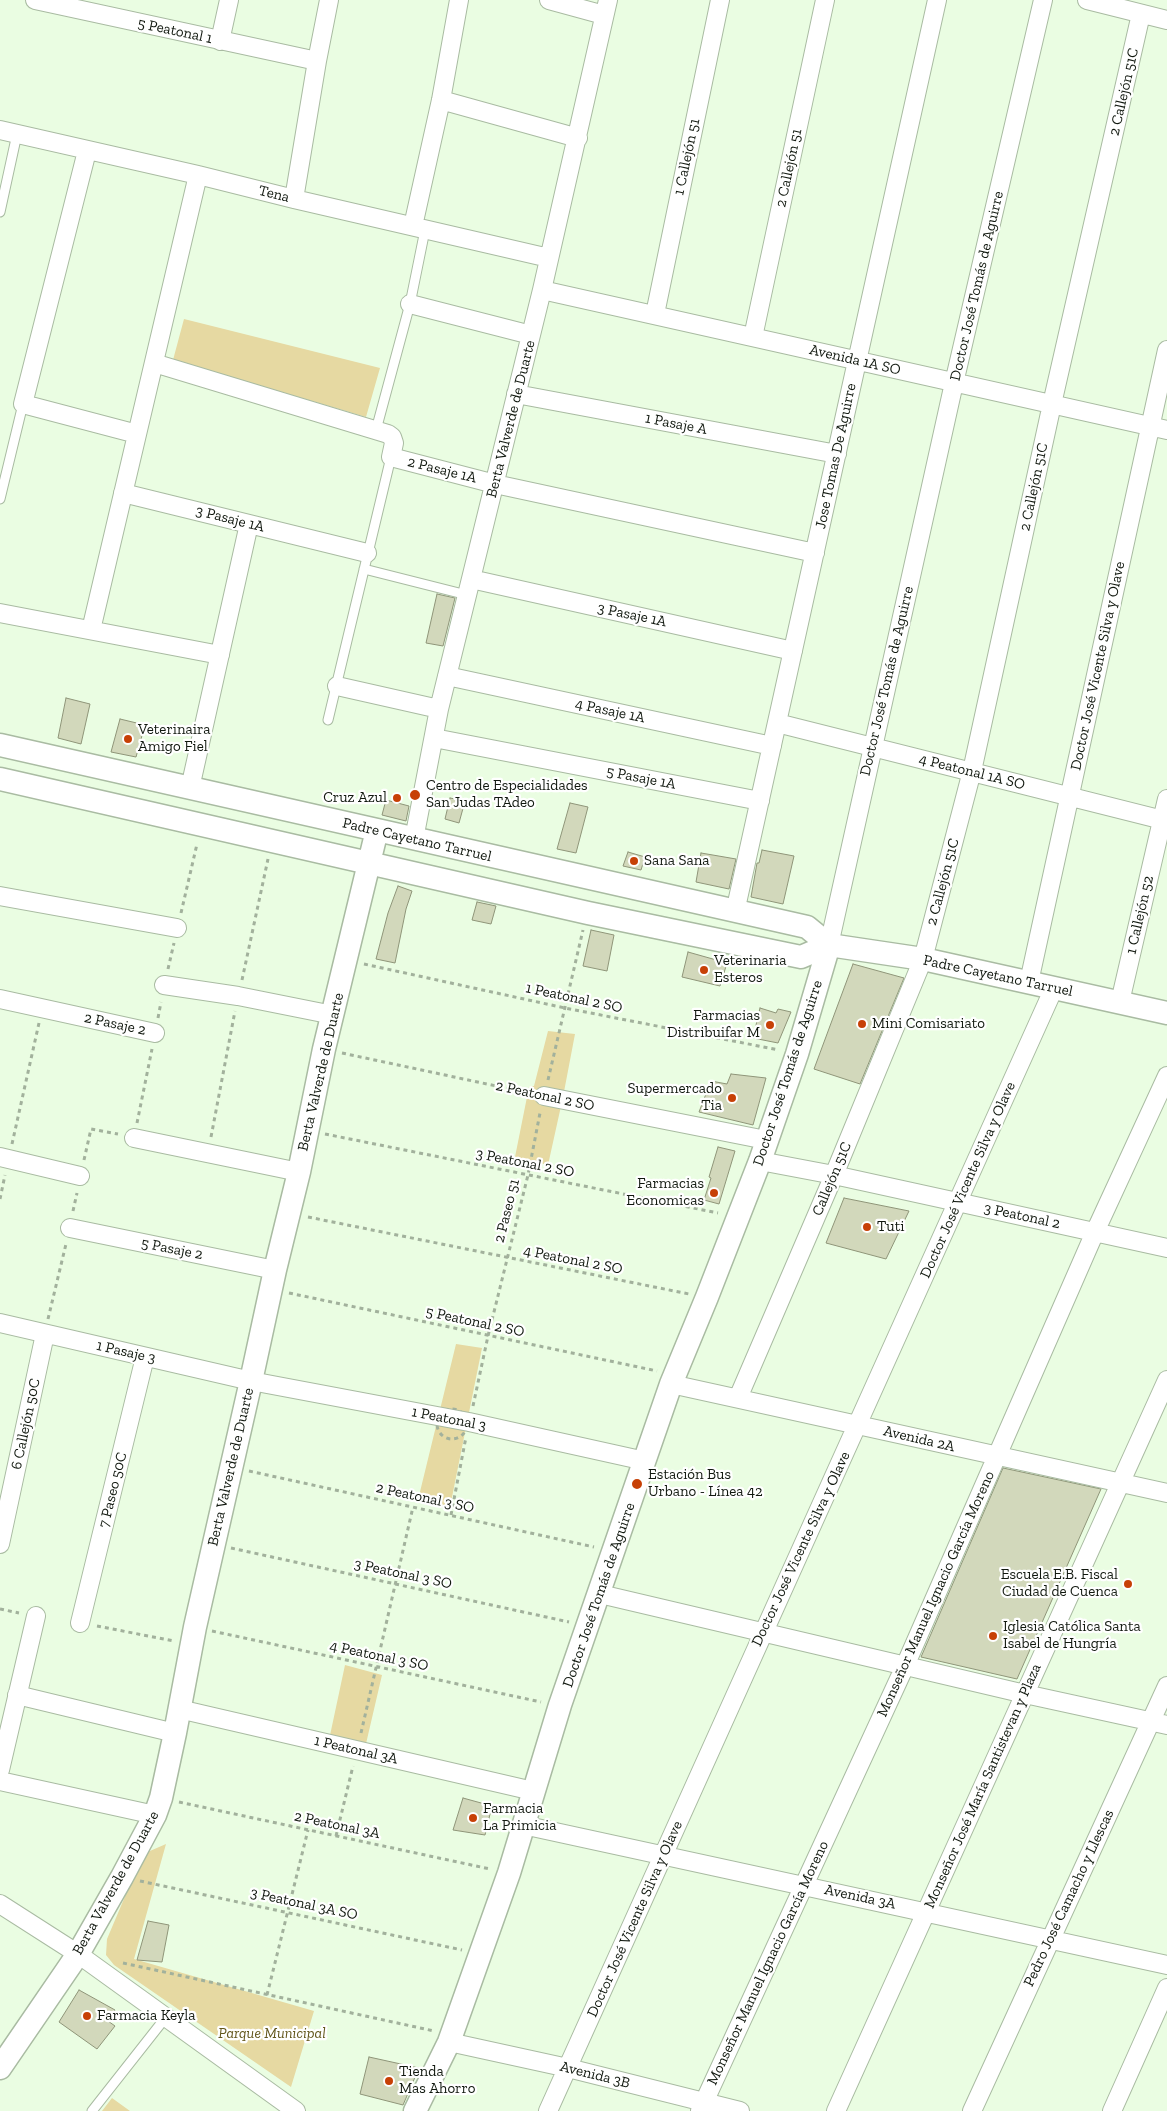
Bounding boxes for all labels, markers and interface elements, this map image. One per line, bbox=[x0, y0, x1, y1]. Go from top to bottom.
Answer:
street label: 5 Peatonal 1 bbox=[136, 14, 214, 48]
street label: 2 Callejón 51C bbox=[1105, 46, 1143, 138]
street label: 1 Callejón 51 bbox=[670, 117, 704, 197]
street label: 2 Callejón 51 bbox=[772, 127, 806, 209]
street label: Tena bbox=[257, 181, 291, 207]
street label: Doctor José Tomás de Aguirre bbox=[946, 189, 1008, 383]
street label: Berta Valverde de Duarte bbox=[483, 338, 539, 500]
street label: Avenida 1A SO bbox=[808, 341, 902, 379]
street label: Jose Tomas De Aguirre bbox=[812, 382, 860, 530]
street label: 1 Pasaje A bbox=[644, 409, 708, 439]
street label: 2 Callejón 51C bbox=[1016, 441, 1052, 533]
street label: 2 Pasaje 1A bbox=[406, 453, 478, 487]
street label: 3 Pasaje 1A bbox=[194, 502, 266, 536]
street label: Doctor José Vicente Silva y Olave bbox=[1067, 560, 1129, 772]
street label: Doctor José Tomás de Aguirre bbox=[856, 584, 918, 778]
street label: 3 Pasaje 1A bbox=[596, 599, 668, 631]
street label: 4 Pasaje 1A bbox=[574, 695, 646, 727]
place label: Veterinaira Amigo Fiel bbox=[138, 721, 210, 756]
marker: Veterinaira Amigo Fiel bbox=[122, 733, 134, 745]
street label: 4 Peatonal 1A SO bbox=[917, 750, 1027, 794]
street label: 5 Pasaje 1A bbox=[605, 762, 677, 794]
place label: Centro de Especialidades San Judas TAdeo bbox=[426, 777, 588, 812]
marker: Centro de Especialidades San Judas TAdeo bbox=[408, 788, 422, 802]
place label: Cruz Azul bbox=[323, 789, 387, 807]
marker: Cruz Azul bbox=[391, 792, 403, 804]
street label: Padre Cayetano Tarruel bbox=[341, 814, 493, 866]
street label: 2 Callejón 51C bbox=[923, 836, 963, 928]
place label: Sana Sana bbox=[644, 852, 710, 870]
marker: Sana Sana bbox=[628, 855, 640, 867]
street label: 1 Callejón 52 bbox=[1122, 874, 1158, 956]
street label: Padre Cayetano Tarruel bbox=[922, 951, 1074, 1001]
place label: Veterinaria Esteros bbox=[714, 952, 786, 987]
marker: Veterinaria Esteros bbox=[698, 964, 710, 976]
street label: Doctor José Tomás de Aguirre bbox=[749, 978, 827, 1168]
street label: 1 Peatonal 2 SO bbox=[524, 979, 624, 1017]
street label: Berta Valverde de Duarte bbox=[294, 991, 348, 1153]
place label: Farmacias Distribuifar M bbox=[667, 1007, 760, 1042]
street label: 2 Pasaje 2 bbox=[82, 1009, 148, 1039]
place label: Mini Comisariato bbox=[872, 1015, 985, 1033]
marker: Mini Comisariato bbox=[856, 1018, 868, 1030]
marker: Farmacias Distribuifar M bbox=[764, 1019, 776, 1031]
street label: 2 Peatonal 2 SO bbox=[494, 1077, 596, 1115]
street label: Doctor José Vicente Silva y Olave bbox=[916, 1079, 1020, 1281]
place label: Supermercado Tia bbox=[628, 1080, 722, 1115]
marker: Supermercado Tia bbox=[726, 1092, 738, 1104]
street label: Callejón 51C bbox=[808, 1139, 856, 1219]
street label: 3 Peatonal 2 SO bbox=[474, 1145, 576, 1181]
place label: Farmacias Economicas bbox=[626, 1175, 704, 1210]
street label: 2 Paseo 51 bbox=[490, 1177, 524, 1245]
marker: Farmacias Economicas bbox=[708, 1187, 720, 1199]
street label: 3 Peatonal 2 bbox=[982, 1199, 1062, 1233]
place label: Tuti bbox=[877, 1218, 904, 1236]
marker: Tuti bbox=[861, 1221, 873, 1233]
street label: 5 Pasaje 2 bbox=[140, 1234, 204, 1264]
street label: 4 Peatonal 2 SO bbox=[522, 1242, 624, 1278]
street label: 5 Peatonal 2 SO bbox=[424, 1303, 526, 1341]
street label: 1 Pasaje 3 bbox=[95, 1336, 157, 1368]
street label: 6 Callejón 50C bbox=[8, 1377, 44, 1471]
street label: Berta Valverde de Duarte bbox=[204, 1386, 258, 1548]
street label: 1 Peatonal 3 bbox=[410, 1403, 488, 1435]
street label: Avenida 2A bbox=[882, 1422, 956, 1456]
street label: Doctor José Vicente Silva y Olave bbox=[748, 1449, 854, 1649]
street label: 7 Paseo 50C bbox=[95, 1450, 131, 1530]
place label: Estación Bus Urbano - Línea 42 bbox=[648, 1466, 763, 1501]
street label: Monseñor Manuel Ignacio García Moreno bbox=[873, 1468, 999, 1720]
marker: Estación Bus Urbano - Línea 42 bbox=[630, 1477, 644, 1491]
street label: 2 Peatonal 3 SO bbox=[374, 1479, 476, 1517]
street label: Doctor José Tomás de Aguirre bbox=[559, 1500, 639, 1690]
street label: 3 Peatonal 3 SO bbox=[352, 1555, 454, 1593]
place label: Escuela E.B. Fiscal Ciudad de Cuenca bbox=[1001, 1566, 1118, 1601]
marker: Escuela E.B. Fiscal Ciudad de Cuenca bbox=[1122, 1578, 1134, 1590]
place label: Iglesia Católica Santa Isabel de Hungría bbox=[1003, 1618, 1141, 1653]
marker: Iglesia Católica Santa Isabel de Hungría bbox=[987, 1630, 999, 1642]
street label: 4 Peatonal 3 SO bbox=[328, 1637, 430, 1675]
street label: Monseñor José María Santistevan y Plaza bbox=[921, 1661, 1045, 1911]
street label: 1 Peatonal 3A bbox=[312, 1732, 400, 1768]
place label: Farmacia La Primicia bbox=[483, 1800, 556, 1835]
street label: 2 Peatonal 3A bbox=[292, 1807, 382, 1843]
street label: Pedro José Camacho y Llescas bbox=[1020, 1807, 1118, 1989]
street label: Berta Valverde de Duarte bbox=[69, 1808, 163, 1958]
marker: Farmacia La Primicia bbox=[467, 1812, 479, 1824]
street label: Doctor José Vicente Silva y Olave bbox=[583, 1818, 687, 2020]
street label: Monseñor Manuel Ignacio García Moreno bbox=[703, 1838, 833, 2088]
street label: Avenida 3A bbox=[823, 1881, 897, 1913]
street label: 3 Peatonal 3A SO bbox=[249, 1884, 359, 1924]
place label: Farmacia Keyla bbox=[97, 2007, 196, 2025]
marker: Farmacia Keyla bbox=[81, 2010, 93, 2022]
park label: Parque Municipal bbox=[218, 2025, 326, 2043]
street label: Avenida 3B bbox=[558, 2058, 632, 2092]
place label: Tienda Mas Ahorro bbox=[399, 2063, 475, 2098]
marker: Tienda Mas Ahorro bbox=[383, 2075, 395, 2087]

